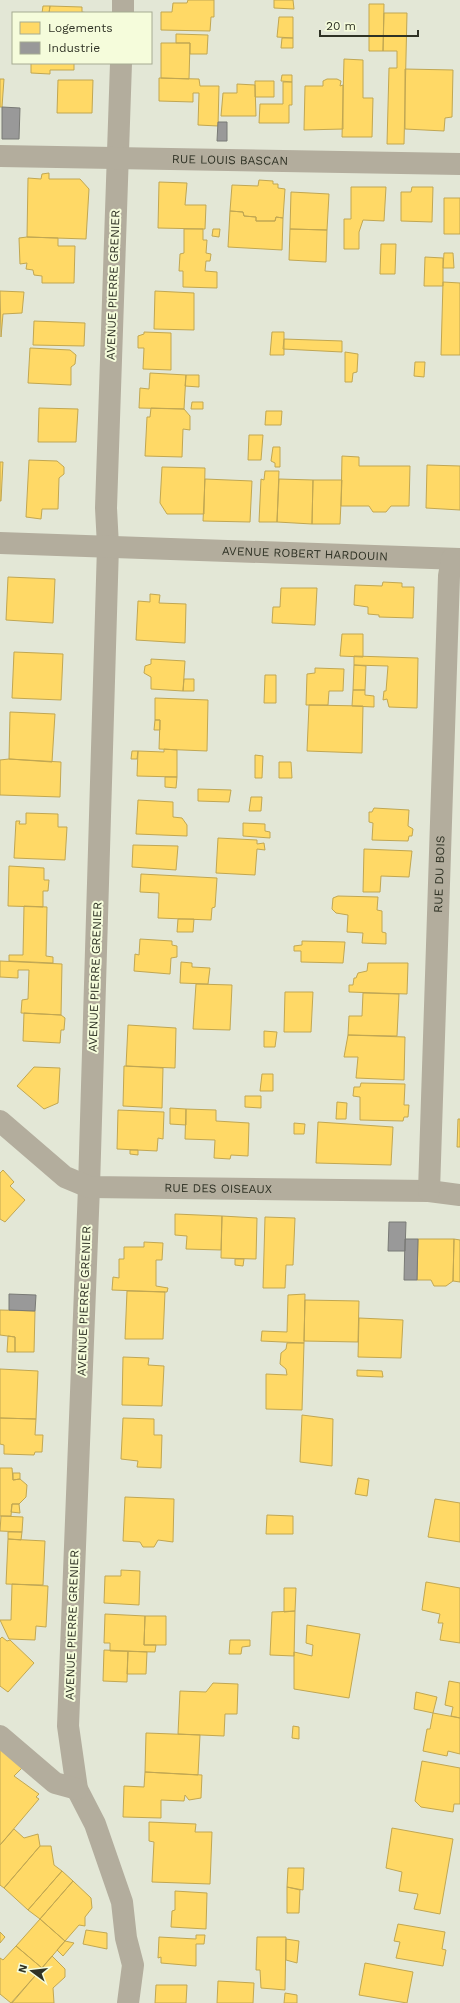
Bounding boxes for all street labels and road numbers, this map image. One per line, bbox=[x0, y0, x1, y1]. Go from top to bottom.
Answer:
street label: RUE LOUIS BASCAN bbox=[172, 152, 288, 168]
street label: AVENUE PIERRE GRENIER bbox=[103, 210, 123, 360]
street label: AVENUE ROBERT HARDOUIN bbox=[222, 544, 388, 563]
street label: RUE DU BOIS bbox=[431, 835, 448, 913]
street label: AVENUE PIERRE GRENIER bbox=[85, 902, 105, 1052]
street label: RUE DES OISEAUX bbox=[164, 1181, 272, 1196]
street label: AVENUE PIERRE GRENIER bbox=[74, 1226, 94, 1376]
street label: AVENUE PIERRE GRENIER bbox=[62, 1550, 82, 1700]

